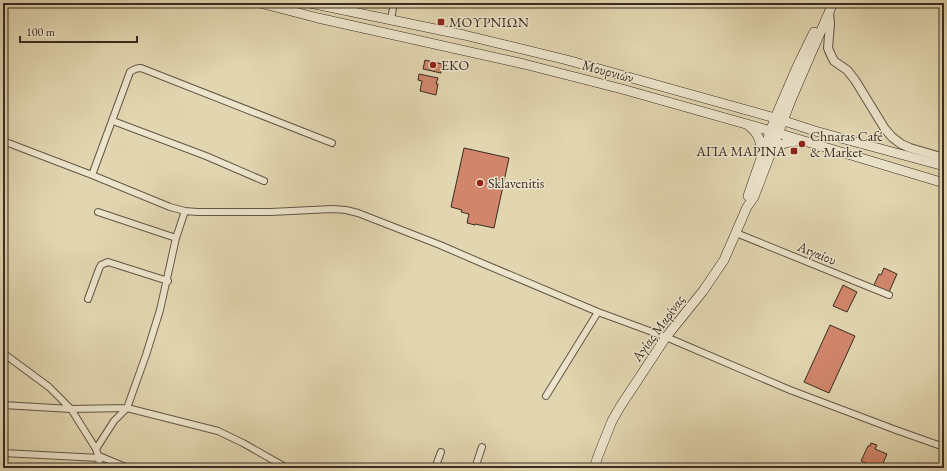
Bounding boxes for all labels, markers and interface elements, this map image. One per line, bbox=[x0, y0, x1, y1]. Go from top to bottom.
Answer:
place label: ΜΟΥΡΝΙΩΝ bbox=[449, 13, 529, 31]
marker: ΜΟΥΡΝΙΩΝ bbox=[436, 17, 446, 27]
scale bar bbox=[20, 18, 137, 44]
text: 100 m bbox=[26, 24, 56, 40]
street label: Μουρνιών bbox=[580, 55, 636, 87]
place label: EKO bbox=[441, 56, 469, 74]
marker: EKO bbox=[428, 60, 438, 70]
place label: Chnaras Café & Market bbox=[810, 127, 883, 161]
marker: Chnaras Café & Market bbox=[797, 139, 807, 149]
place label: ΑΓΙΑ ΜΑΡΙΝΑ bbox=[695, 142, 786, 160]
marker: ΑΓΙΑ ΜΑΡΙΝΑ bbox=[789, 146, 799, 156]
place label: Sklavenitis bbox=[488, 174, 545, 192]
marker: Sklavenitis bbox=[475, 178, 485, 188]
street label: Αιγαίου bbox=[794, 237, 839, 269]
street label: Αγίας Μαρίνας bbox=[627, 291, 688, 366]

